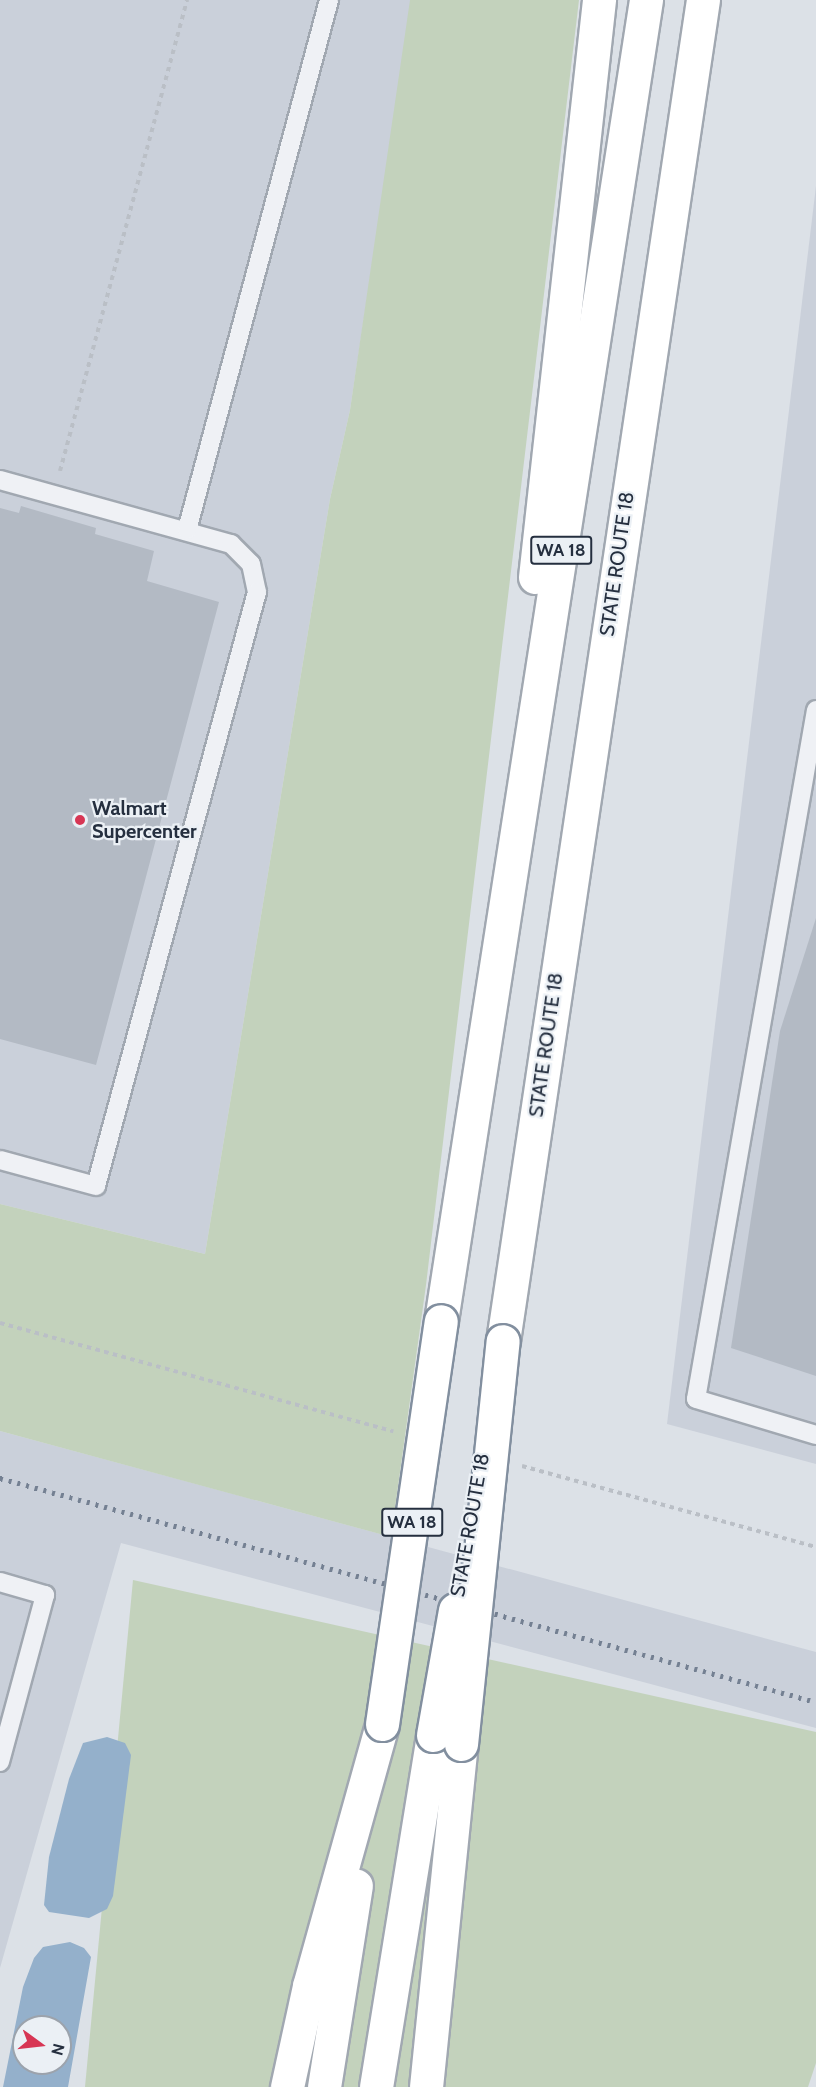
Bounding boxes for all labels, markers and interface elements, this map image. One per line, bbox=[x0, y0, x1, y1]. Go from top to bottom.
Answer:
street label: STATE ROUTE 18 bbox=[595, 490, 639, 638]
road number: WA 18 bbox=[530, 535, 592, 565]
place label: Walmart Supercenter bbox=[92, 796, 197, 843]
marker: Walmart Supercenter bbox=[73, 813, 87, 827]
street label: STATE ROUTE 18 bbox=[524, 971, 568, 1119]
street label: STATE ROUTE 18 bbox=[446, 1451, 494, 1599]
road number: WA 18 bbox=[380, 1507, 444, 1537]
north arrow bbox=[12, 2015, 72, 2075]
text: N bbox=[47, 2041, 69, 2057]

